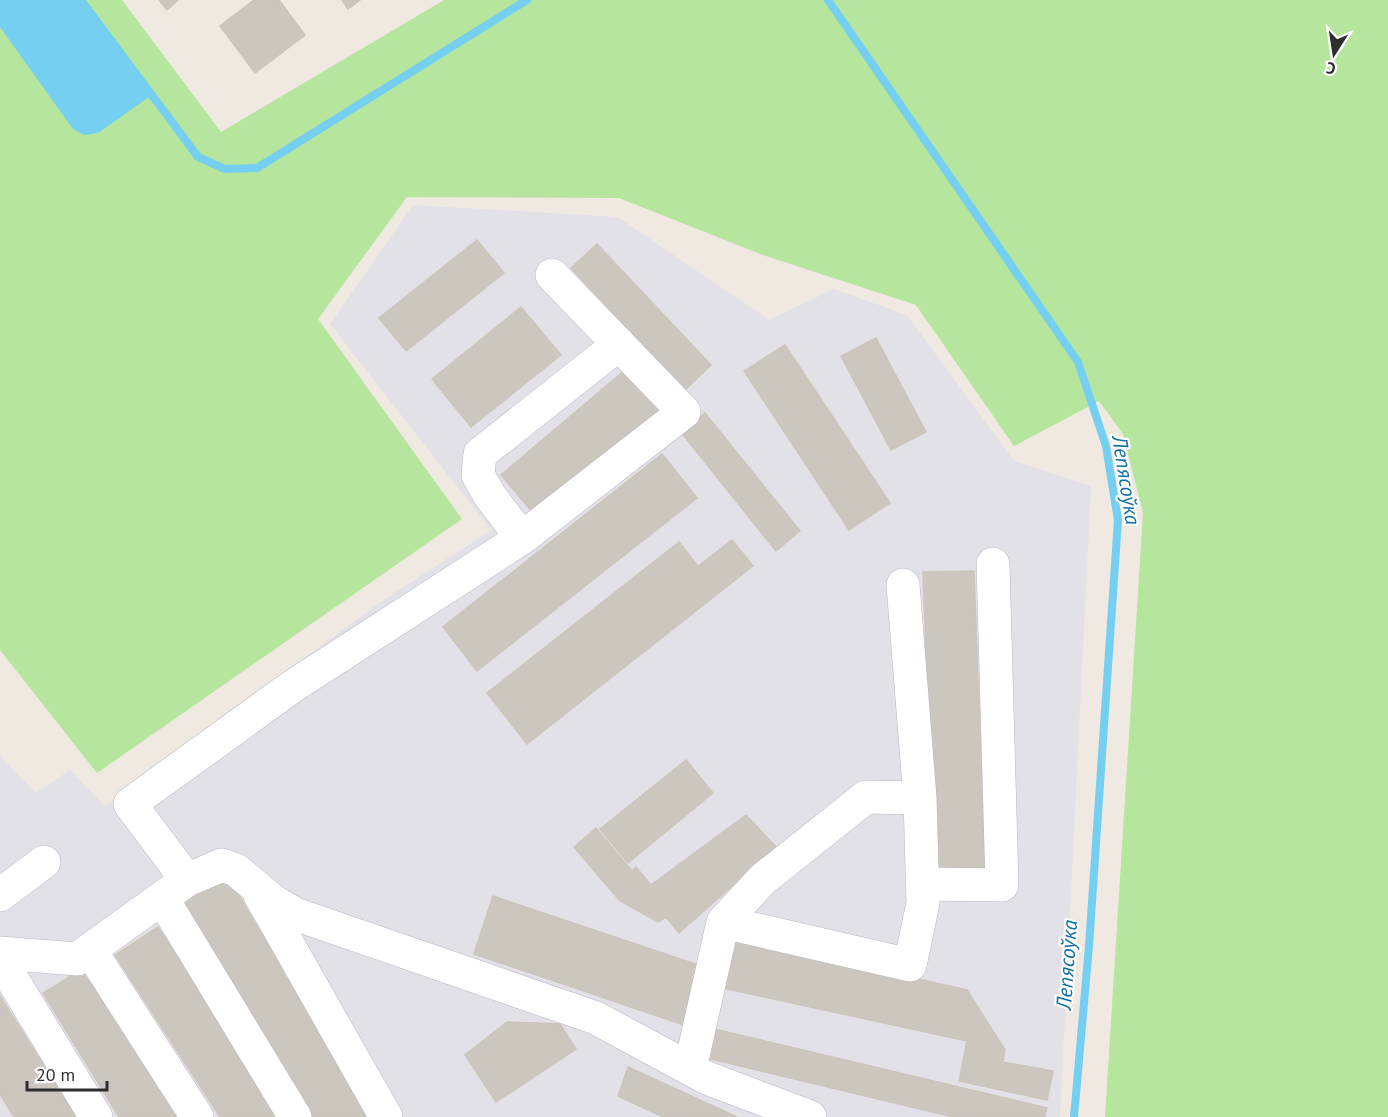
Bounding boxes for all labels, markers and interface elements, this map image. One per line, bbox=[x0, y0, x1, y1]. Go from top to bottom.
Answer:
north arrow bbox=[1304, 24, 1364, 84]
text: С bbox=[1324, 58, 1337, 79]
water label: Лепясоўка bbox=[1106, 432, 1147, 527]
water label: Лепясоўка bbox=[1050, 918, 1083, 1012]
scale bar bbox=[27, 1054, 106, 1092]
text: 20 m bbox=[36, 1063, 75, 1086]

